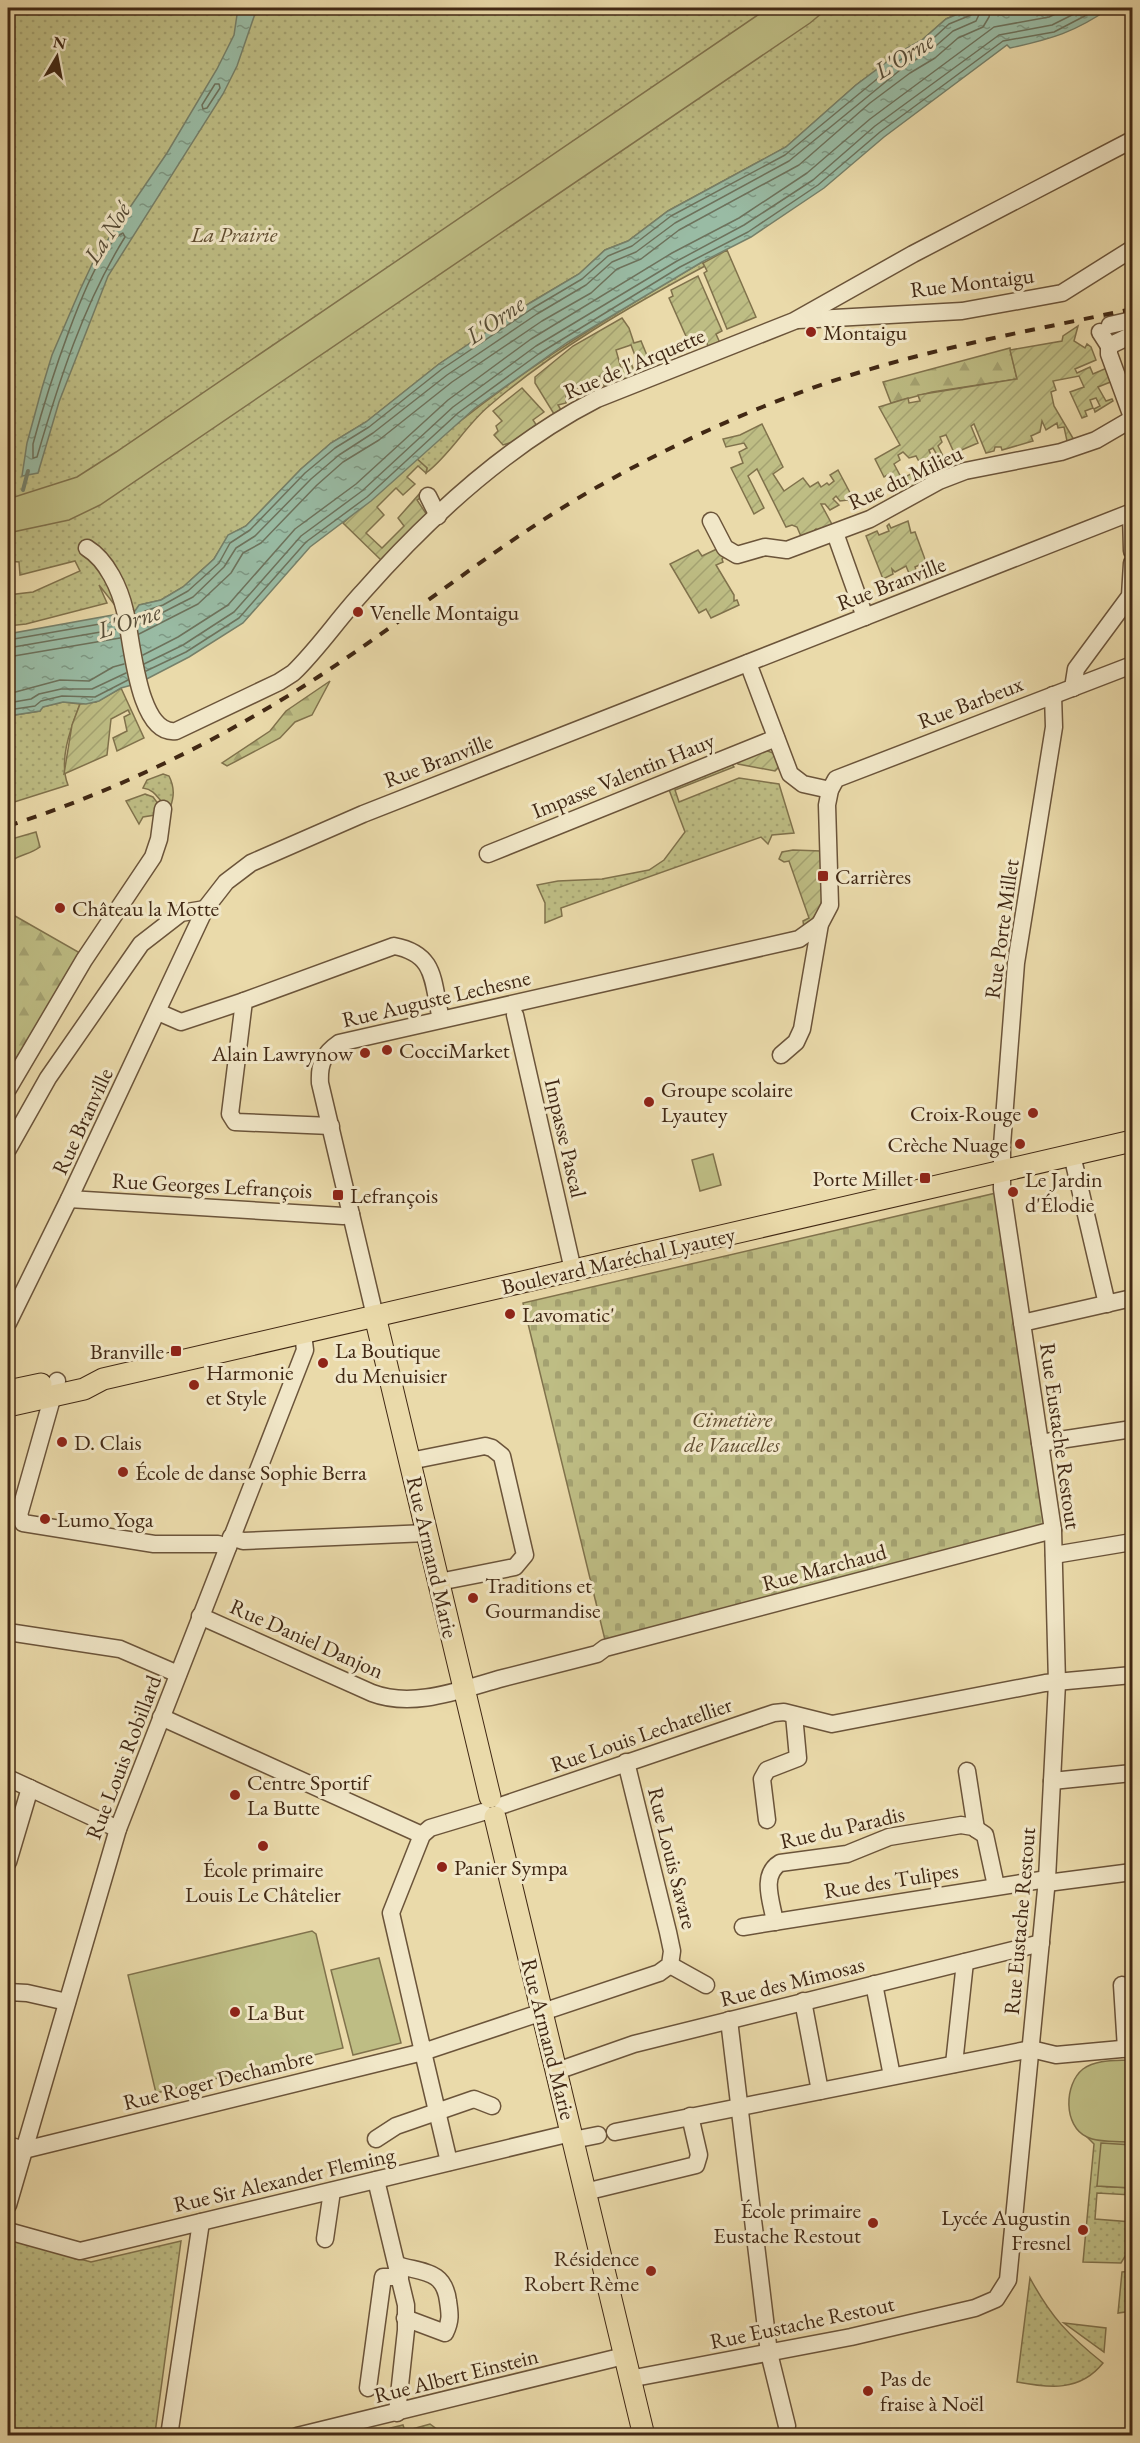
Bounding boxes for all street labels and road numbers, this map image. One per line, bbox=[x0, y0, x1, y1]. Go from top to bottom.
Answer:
street label: Rue Montaigu bbox=[909, 260, 1036, 304]
street label: Rue de l'Arquette bbox=[559, 321, 710, 406]
street label: Rue du Milieu bbox=[843, 438, 968, 517]
street label: Rue Branville bbox=[833, 549, 950, 618]
street label: Rue Barbeux bbox=[914, 669, 1027, 736]
street label: Impasse Valentin Hauy bbox=[528, 725, 719, 825]
street label: Rue Branville bbox=[380, 726, 497, 795]
street label: Rue Porte Millet bbox=[977, 857, 1026, 1001]
street label: Rue Auguste Lechesne bbox=[339, 963, 534, 1034]
street label: Rue Branville bbox=[45, 1063, 120, 1179]
street label: Impasse Pascal bbox=[538, 1076, 593, 1200]
street label: Rue Georges Lefrançois bbox=[111, 1166, 313, 1205]
street label: Boulevard Maréchal Lyautey bbox=[498, 1219, 738, 1302]
street label: Rue Eustache Restout bbox=[1033, 1341, 1088, 1531]
street label: Rue Armand Marie bbox=[400, 1473, 465, 1641]
street label: Rue Marchaud bbox=[759, 1537, 890, 1598]
street label: Rue Daniel Danjon bbox=[225, 1592, 389, 1685]
street label: Rue Louis Robillard bbox=[79, 1670, 168, 1843]
street label: Rue Louis Lechatellier bbox=[547, 1690, 736, 1779]
street label: Rue Louis Savare bbox=[641, 1784, 704, 1932]
street label: Rue du Paradis bbox=[777, 1799, 907, 1856]
street label: Rue Eustache Restout bbox=[997, 1826, 1042, 2016]
street label: Rue des Tulipes bbox=[822, 1856, 960, 1905]
street label: Rue des Mimosas bbox=[717, 1950, 867, 2013]
street label: Rue Armand Marie bbox=[514, 1955, 583, 2123]
street label: Rue Roger Dechambre bbox=[120, 2042, 317, 2117]
street label: Rue Sir Alexander Fleming bbox=[171, 2140, 398, 2219]
street label: Rue Eustache Restout bbox=[707, 2289, 897, 2356]
street label: Rue Albert Einstein bbox=[371, 2341, 542, 2410]

